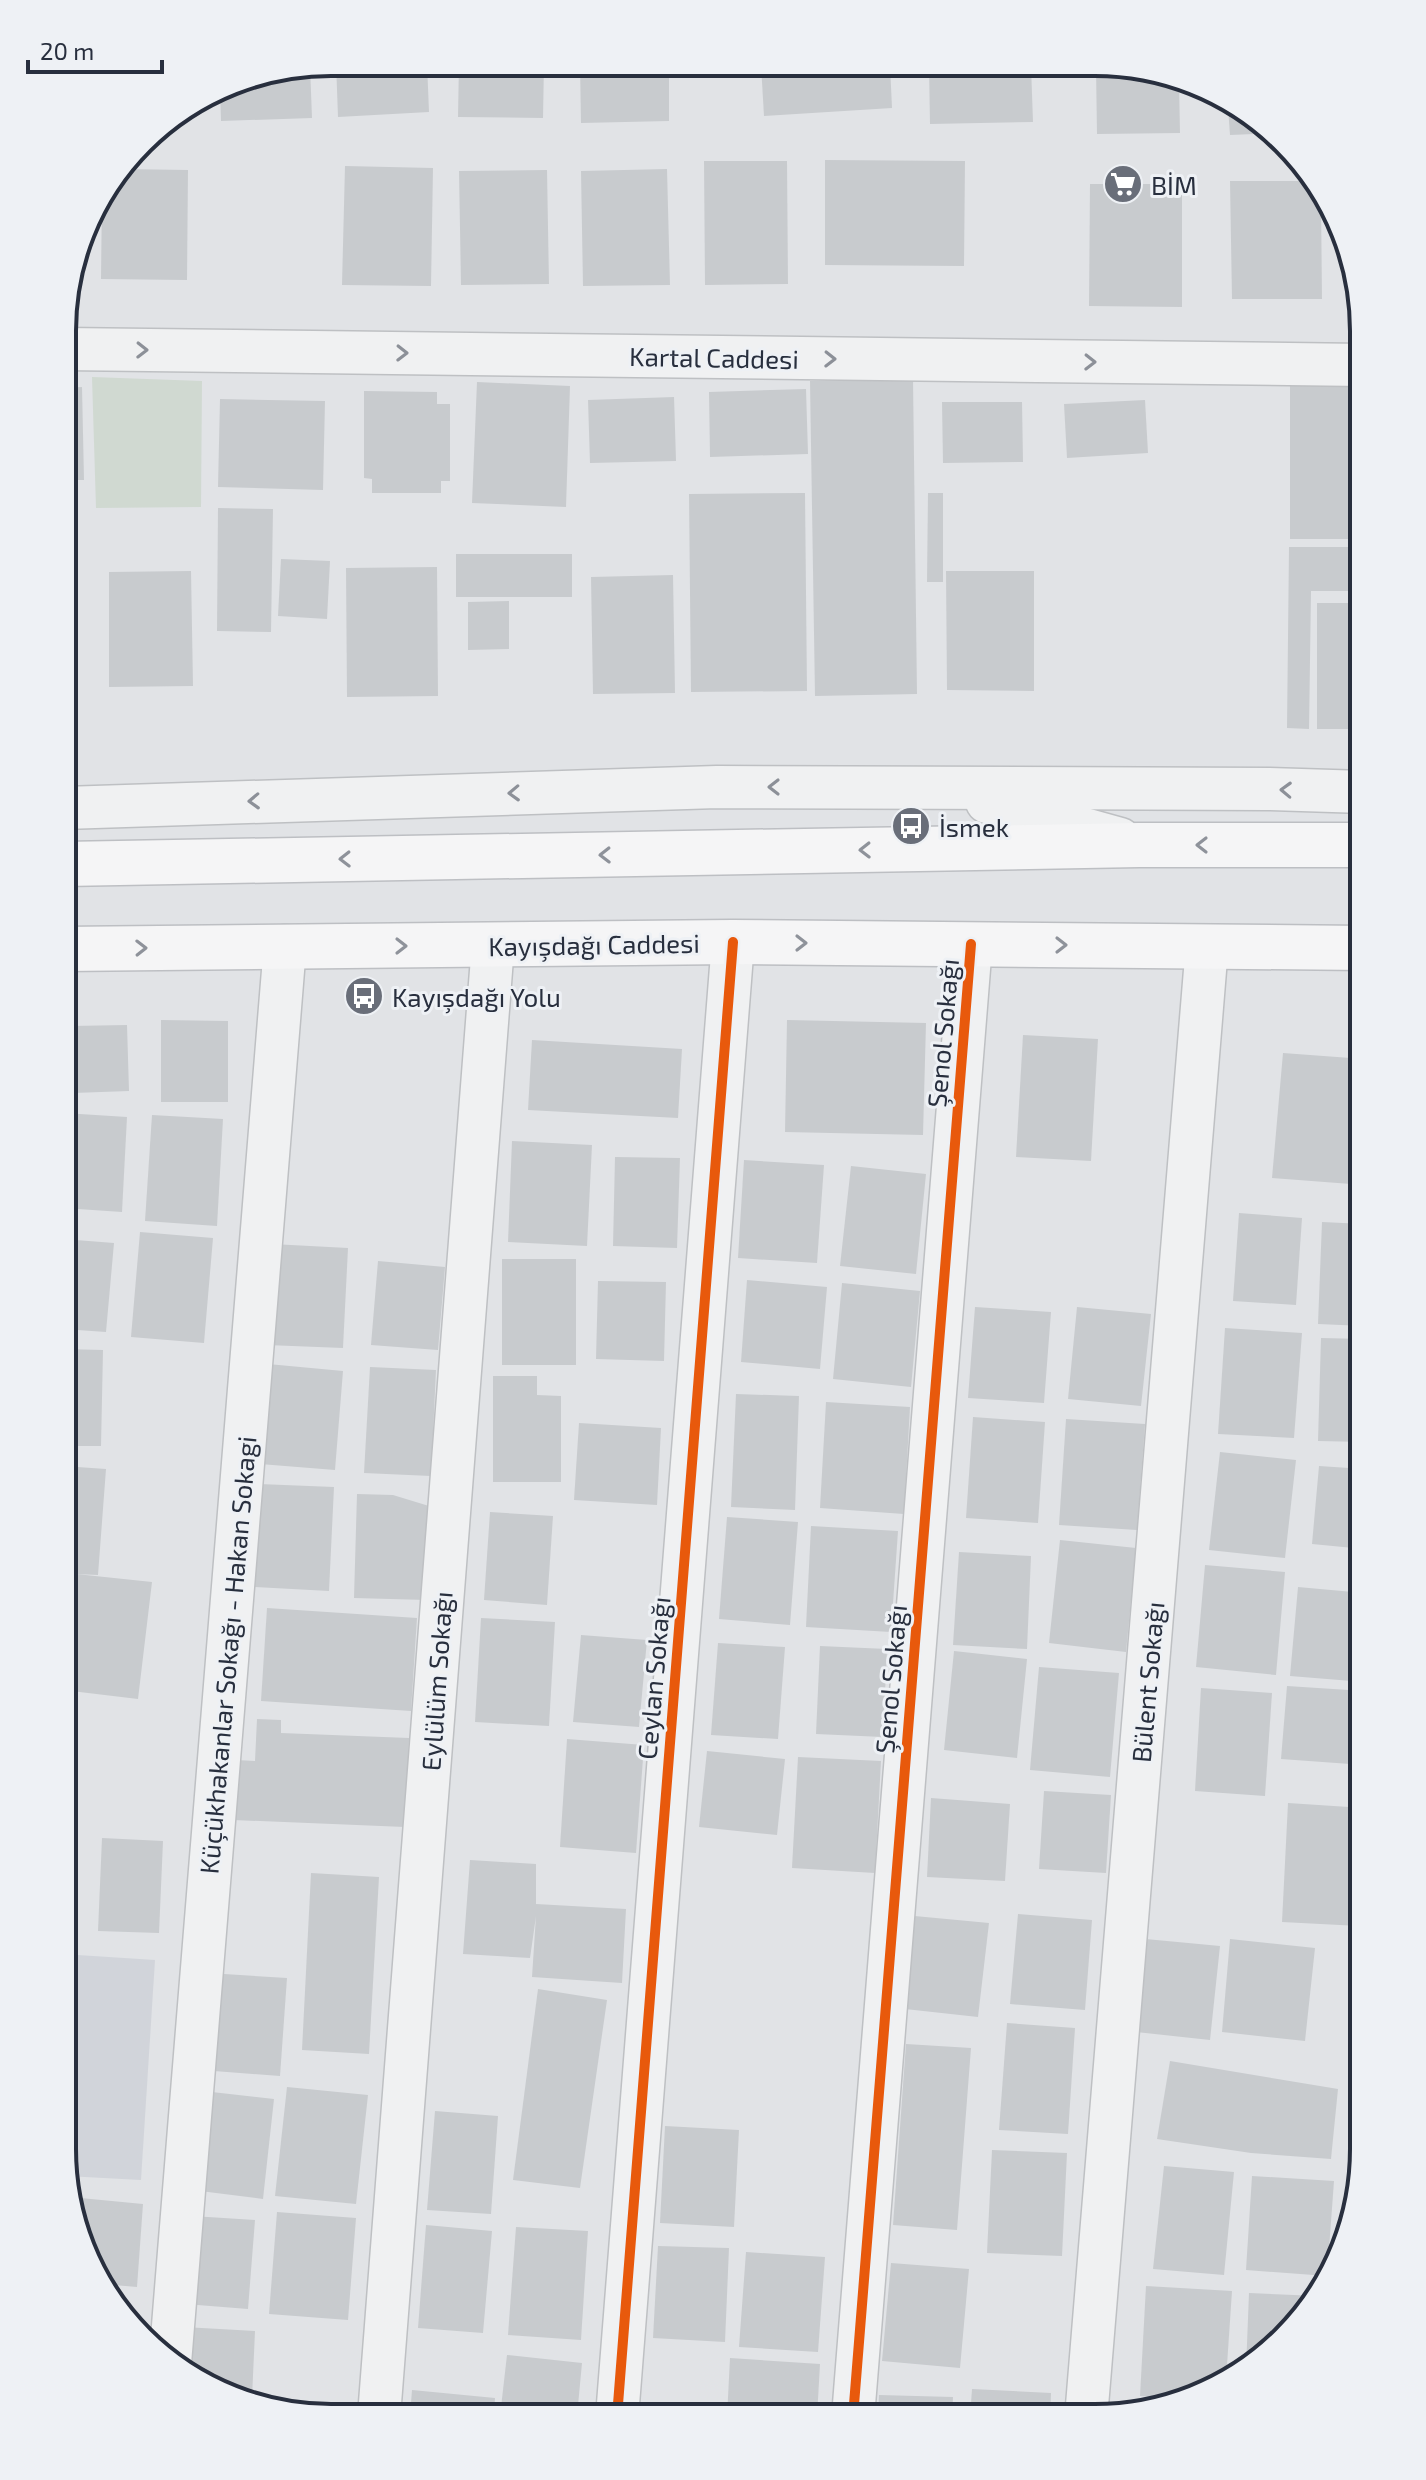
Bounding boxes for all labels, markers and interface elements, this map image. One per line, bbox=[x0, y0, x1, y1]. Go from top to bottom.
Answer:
scale bar bbox=[28, 24, 162, 74]
text: 20 m bbox=[40, 36, 94, 65]
supermarket icon: BİM bbox=[1102, 163, 1144, 205]
place label: BİM bbox=[1151, 169, 1197, 200]
street label: Kartal Caddesi bbox=[629, 340, 799, 374]
one-way arrow bbox=[136, 341, 149, 359]
one-way arrow bbox=[396, 344, 409, 362]
one-way arrow bbox=[824, 350, 837, 367]
one-way arrow bbox=[1084, 353, 1097, 371]
one-way arrow bbox=[767, 778, 780, 796]
one-way arrow bbox=[1279, 781, 1292, 799]
one-way arrow bbox=[507, 785, 520, 802]
one-way arrow bbox=[247, 793, 260, 810]
bus stop icon: İsmek bbox=[890, 805, 932, 847]
place label: İsmek bbox=[939, 811, 1009, 842]
one-way arrow bbox=[1195, 836, 1208, 854]
one-way arrow bbox=[858, 841, 871, 859]
one-way arrow bbox=[598, 846, 611, 863]
one-way arrow bbox=[338, 851, 351, 868]
street label: Kayışdağı Caddesi bbox=[488, 927, 700, 963]
one-way arrow bbox=[795, 934, 808, 952]
one-way arrow bbox=[1055, 936, 1068, 954]
one-way arrow bbox=[395, 937, 408, 955]
one-way arrow bbox=[135, 939, 148, 957]
street label: Şenol Sokağı bbox=[920, 957, 966, 1109]
bus stop icon: Kayışdağı Yolu bbox=[343, 975, 385, 1017]
place label: Kayışdağı Yolu bbox=[392, 981, 561, 1014]
street label: Küçükhakanlar Sokağı - Hakan Sokagi bbox=[192, 1435, 264, 1875]
street label: Eylülüm Sokağı bbox=[414, 1590, 458, 1772]
street label: Ceylan Sokağı bbox=[630, 1595, 676, 1761]
street label: Bülent Sokağı bbox=[1125, 1600, 1169, 1764]
street label: Şenol Sokağı bbox=[868, 1603, 914, 1755]

